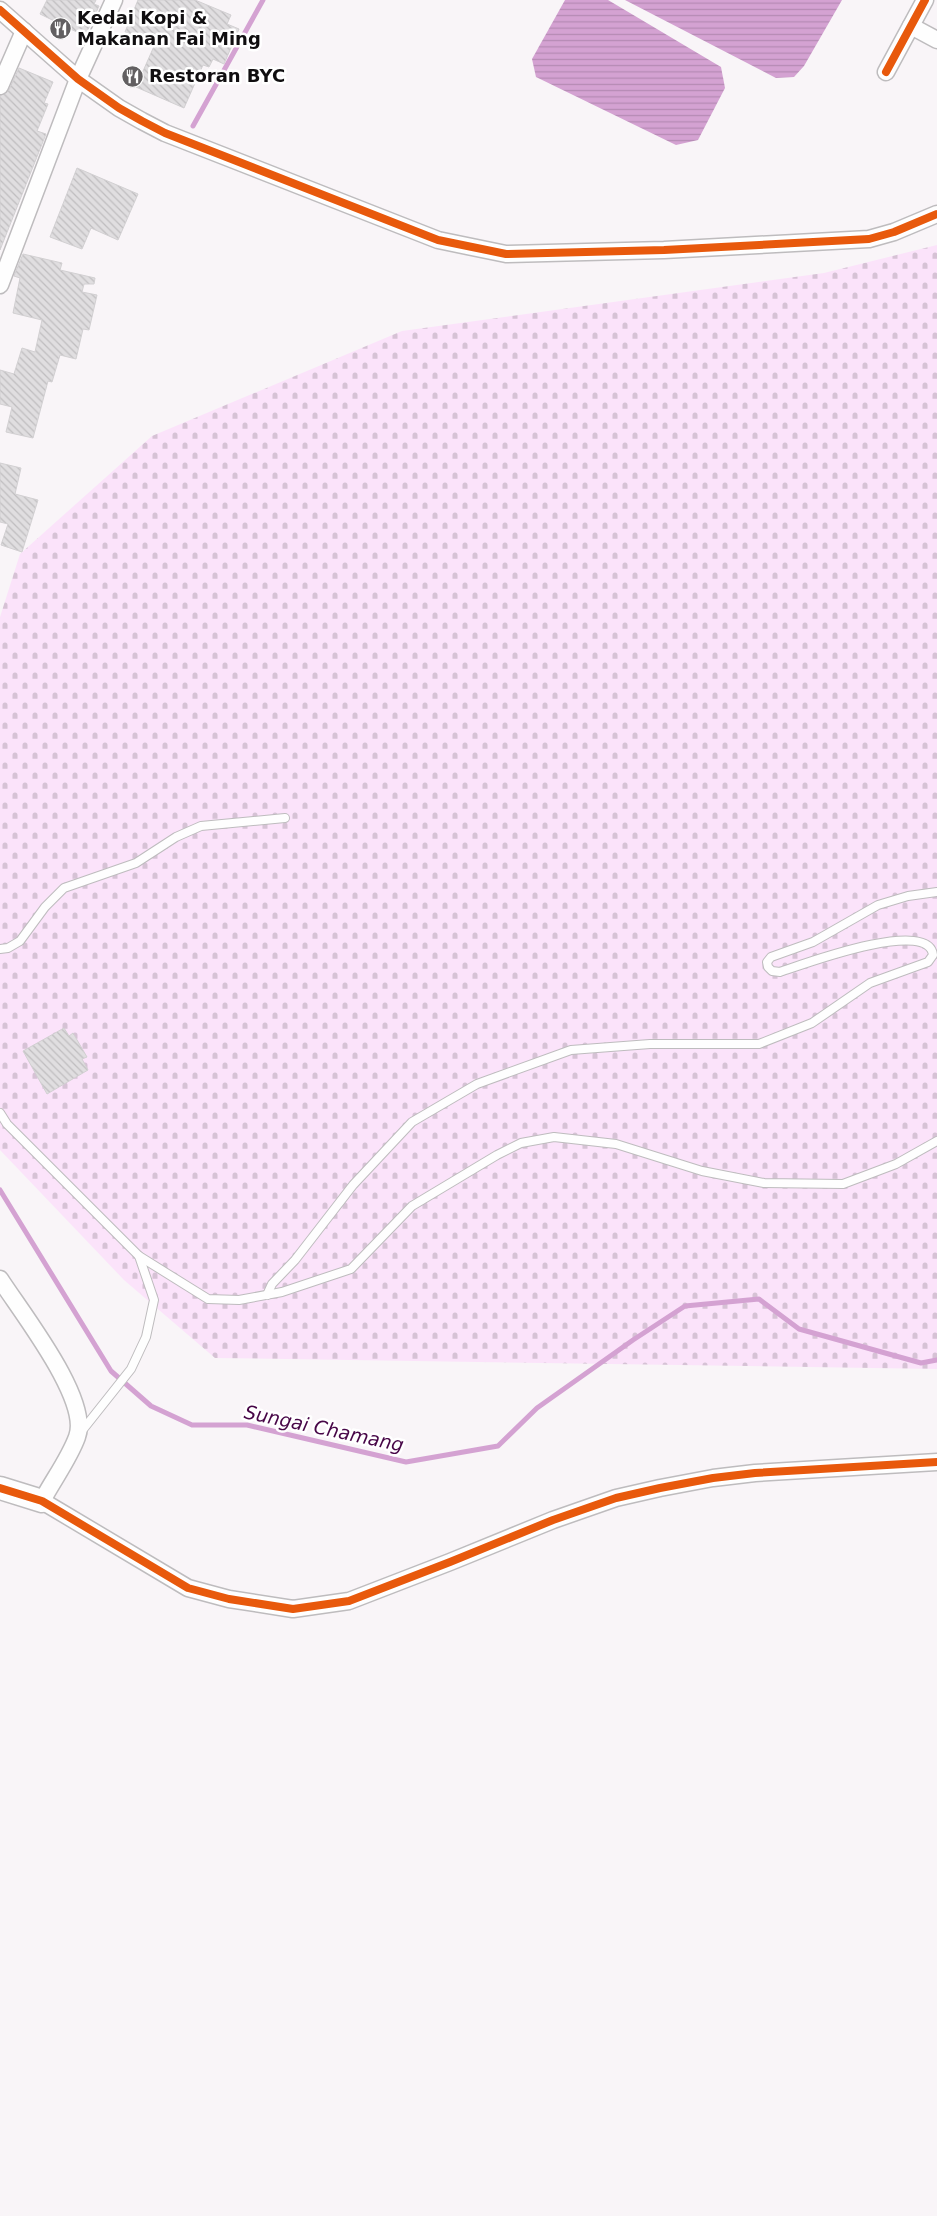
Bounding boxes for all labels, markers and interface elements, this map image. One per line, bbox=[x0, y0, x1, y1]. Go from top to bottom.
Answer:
place label: Kedai Kopi & Makanan Fai Ming bbox=[77, 7, 261, 49]
restaurant icon: Kedai Kopi & Makanan Fai Ming bbox=[49, 16, 73, 40]
restaurant icon: Restoran BYC bbox=[121, 64, 145, 88]
place label: Restoran BYC bbox=[149, 65, 285, 86]
water label: Sungai Chamang bbox=[242, 1400, 406, 1456]

